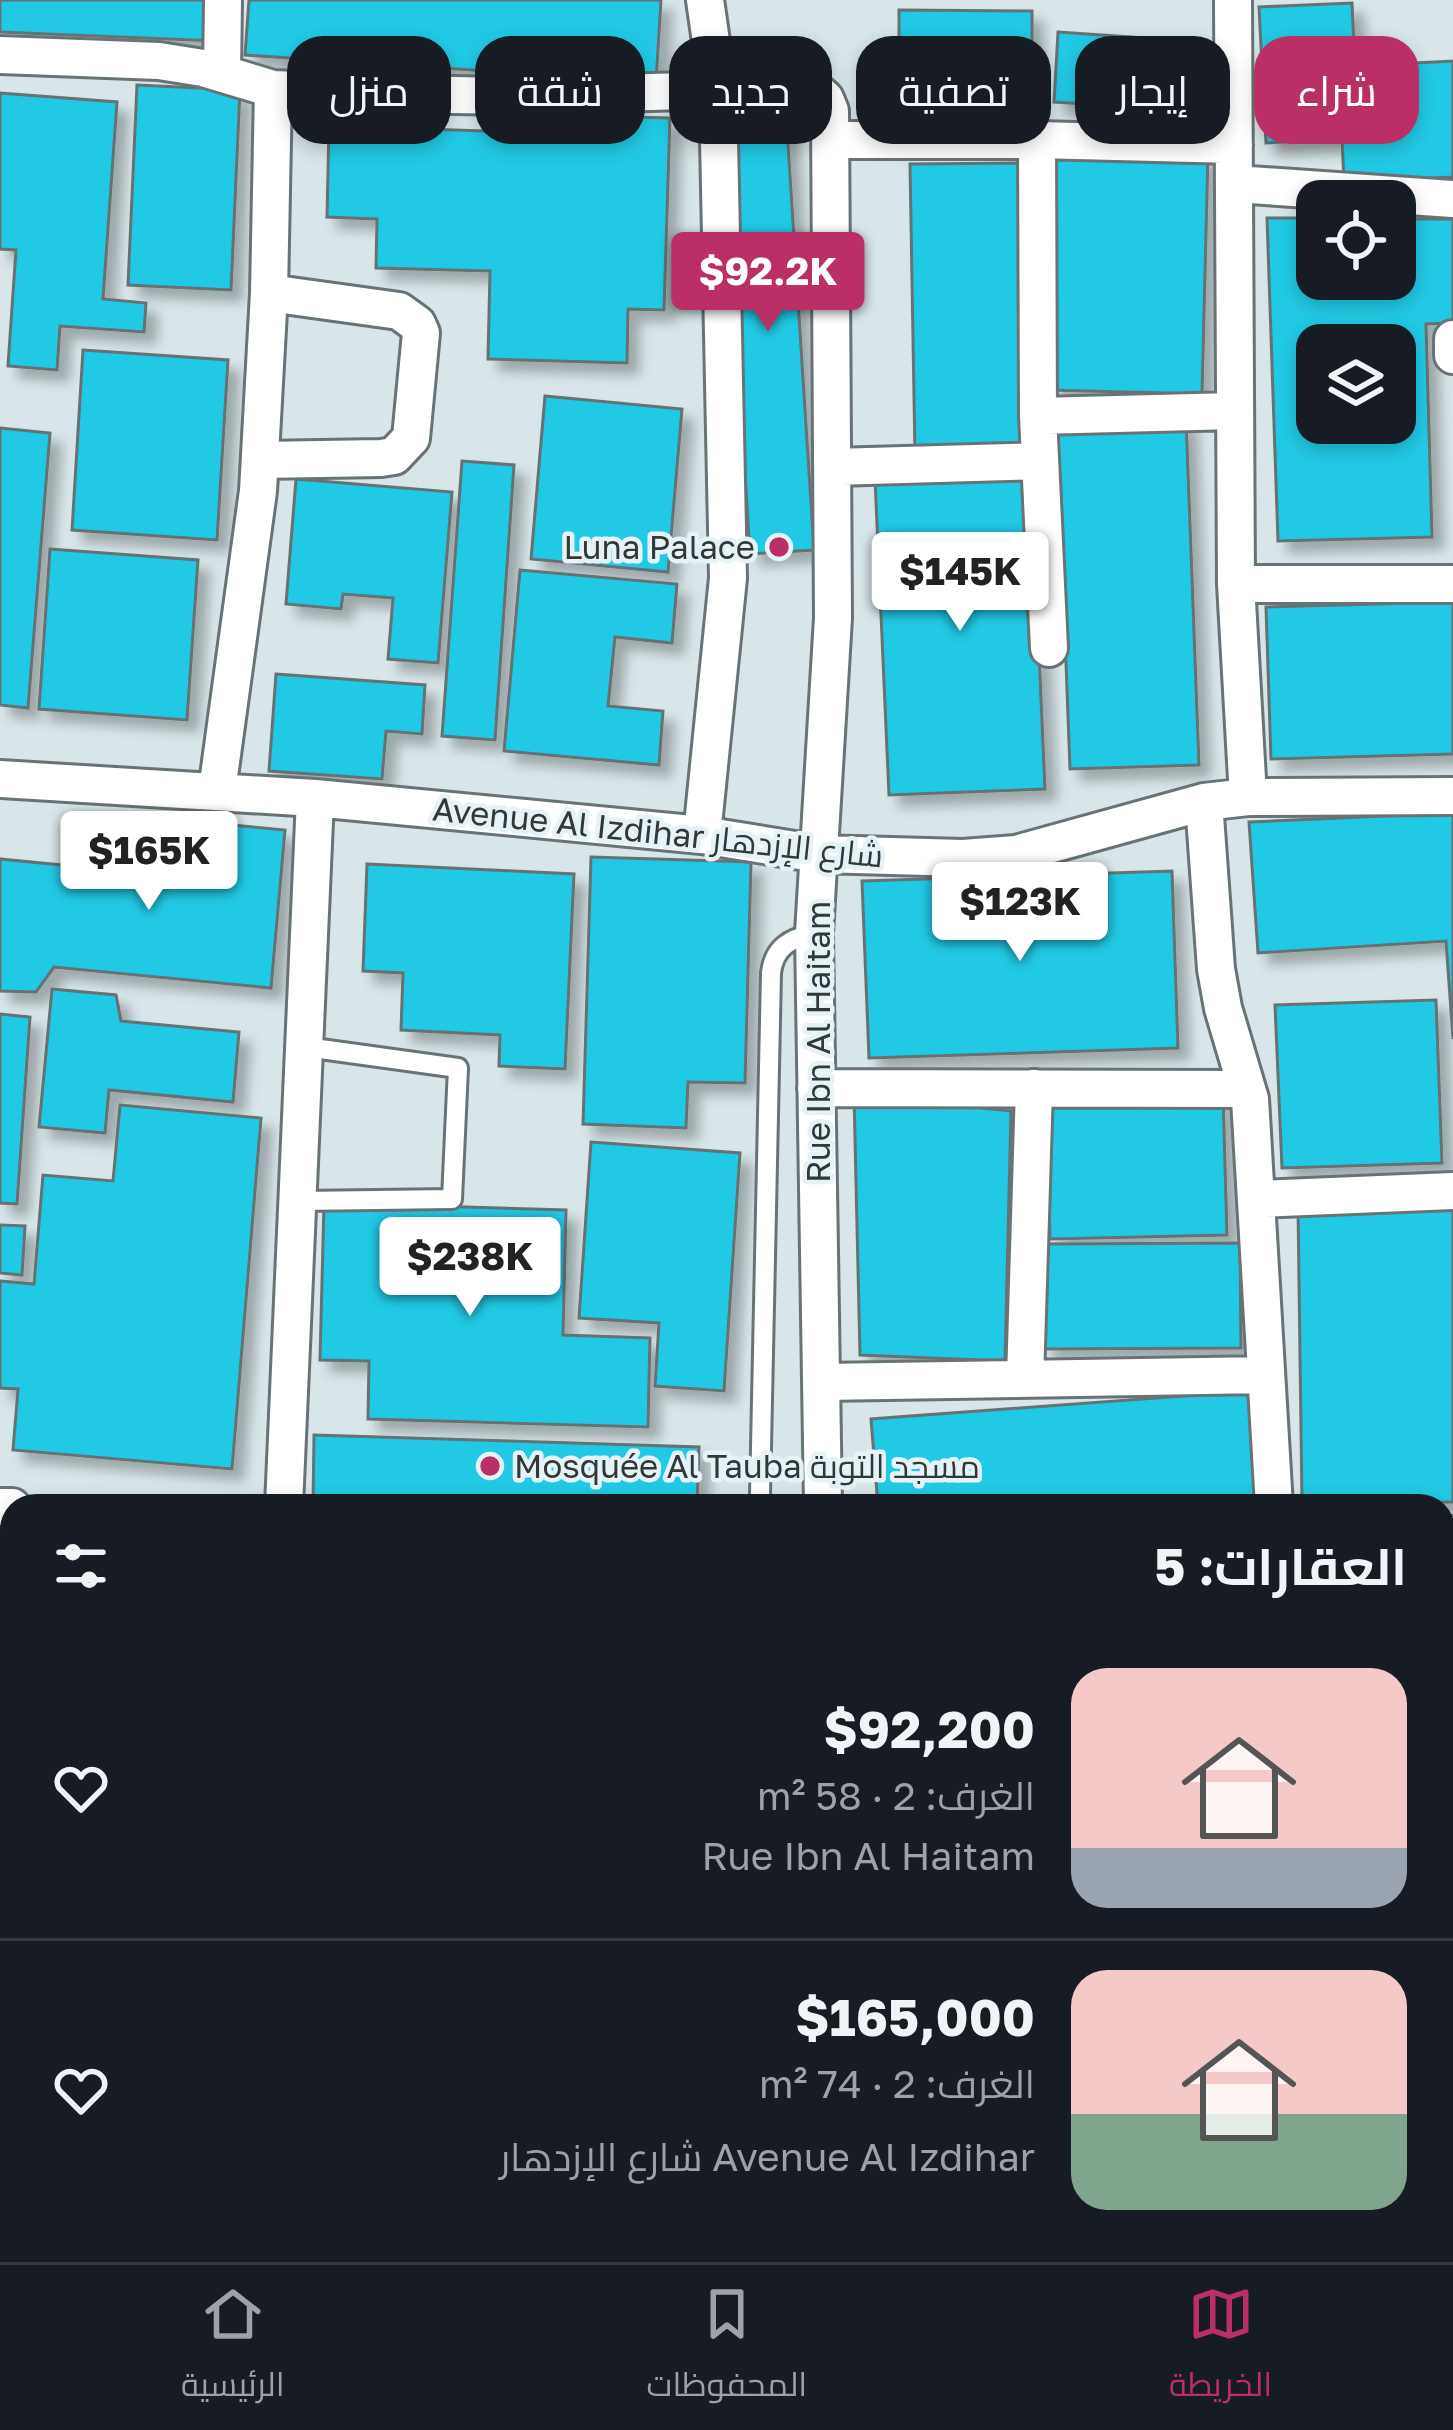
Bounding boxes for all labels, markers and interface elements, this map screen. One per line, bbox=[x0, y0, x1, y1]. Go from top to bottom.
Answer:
chip: منزل bbox=[287, 36, 451, 144]
chip: شقة bbox=[475, 36, 645, 144]
chip: جديد bbox=[669, 36, 832, 144]
chip: تصفية bbox=[856, 36, 1051, 144]
chip: إيجار bbox=[1075, 36, 1230, 144]
chip: شراء bbox=[1254, 36, 1419, 144]
map controls bbox=[1296, 180, 1416, 444]
button: locate bbox=[1296, 180, 1416, 300]
pin: $92.2K bbox=[670, 232, 866, 334]
text: $92.2K bbox=[698, 247, 838, 294]
button: layers bbox=[1296, 324, 1416, 444]
place label: Luna Palace bbox=[563, 527, 755, 566]
pin: $145K bbox=[876, 532, 1044, 634]
marker: Luna Palace bbox=[766, 534, 792, 560]
text: $145K bbox=[899, 547, 1021, 594]
street label: Avenue Al Izdihar شارع الإزدهار bbox=[430, 788, 885, 879]
pin: $165K bbox=[65, 811, 233, 913]
text: $165K bbox=[87, 826, 211, 873]
pin: $123K bbox=[936, 862, 1104, 964]
text: $123K bbox=[959, 877, 1081, 924]
street label: Rue Ibn Al Haitam bbox=[798, 901, 837, 1183]
pin: $238K bbox=[386, 1217, 554, 1319]
text: $238K bbox=[407, 1232, 533, 1279]
place label: Mosquée Al Tauba مسجد التوبة bbox=[514, 1446, 980, 1486]
marker: Mosquée Al Tauba مسجد التوبة bbox=[477, 1453, 503, 1479]
icon: filters bbox=[48, 1533, 114, 1599]
text: العقارات: 5 bbox=[1154, 1535, 1407, 1596]
text: $92,200 bbox=[824, 1698, 1035, 1759]
icon: home bbox=[1167, 1716, 1311, 1860]
icon: heart bbox=[48, 1755, 114, 1821]
text: الغرف: 2 · 58 m² bbox=[757, 1772, 1035, 1819]
text: Rue Ibn Al Haitam bbox=[701, 1832, 1035, 1879]
text: $165,000 bbox=[795, 1986, 1035, 2047]
icon: home bbox=[1167, 2018, 1311, 2162]
icon: heart bbox=[48, 2057, 114, 2123]
text: الغرف: 2 · 74 m² bbox=[759, 2060, 1035, 2107]
text: Avenue Al Izdihar شارع الإزدهار bbox=[500, 2133, 1035, 2180]
tab: الرئيسية bbox=[181, 2281, 285, 2415]
tab: المحفوظات bbox=[646, 2281, 807, 2415]
tab: الخريطة bbox=[1169, 2281, 1272, 2415]

